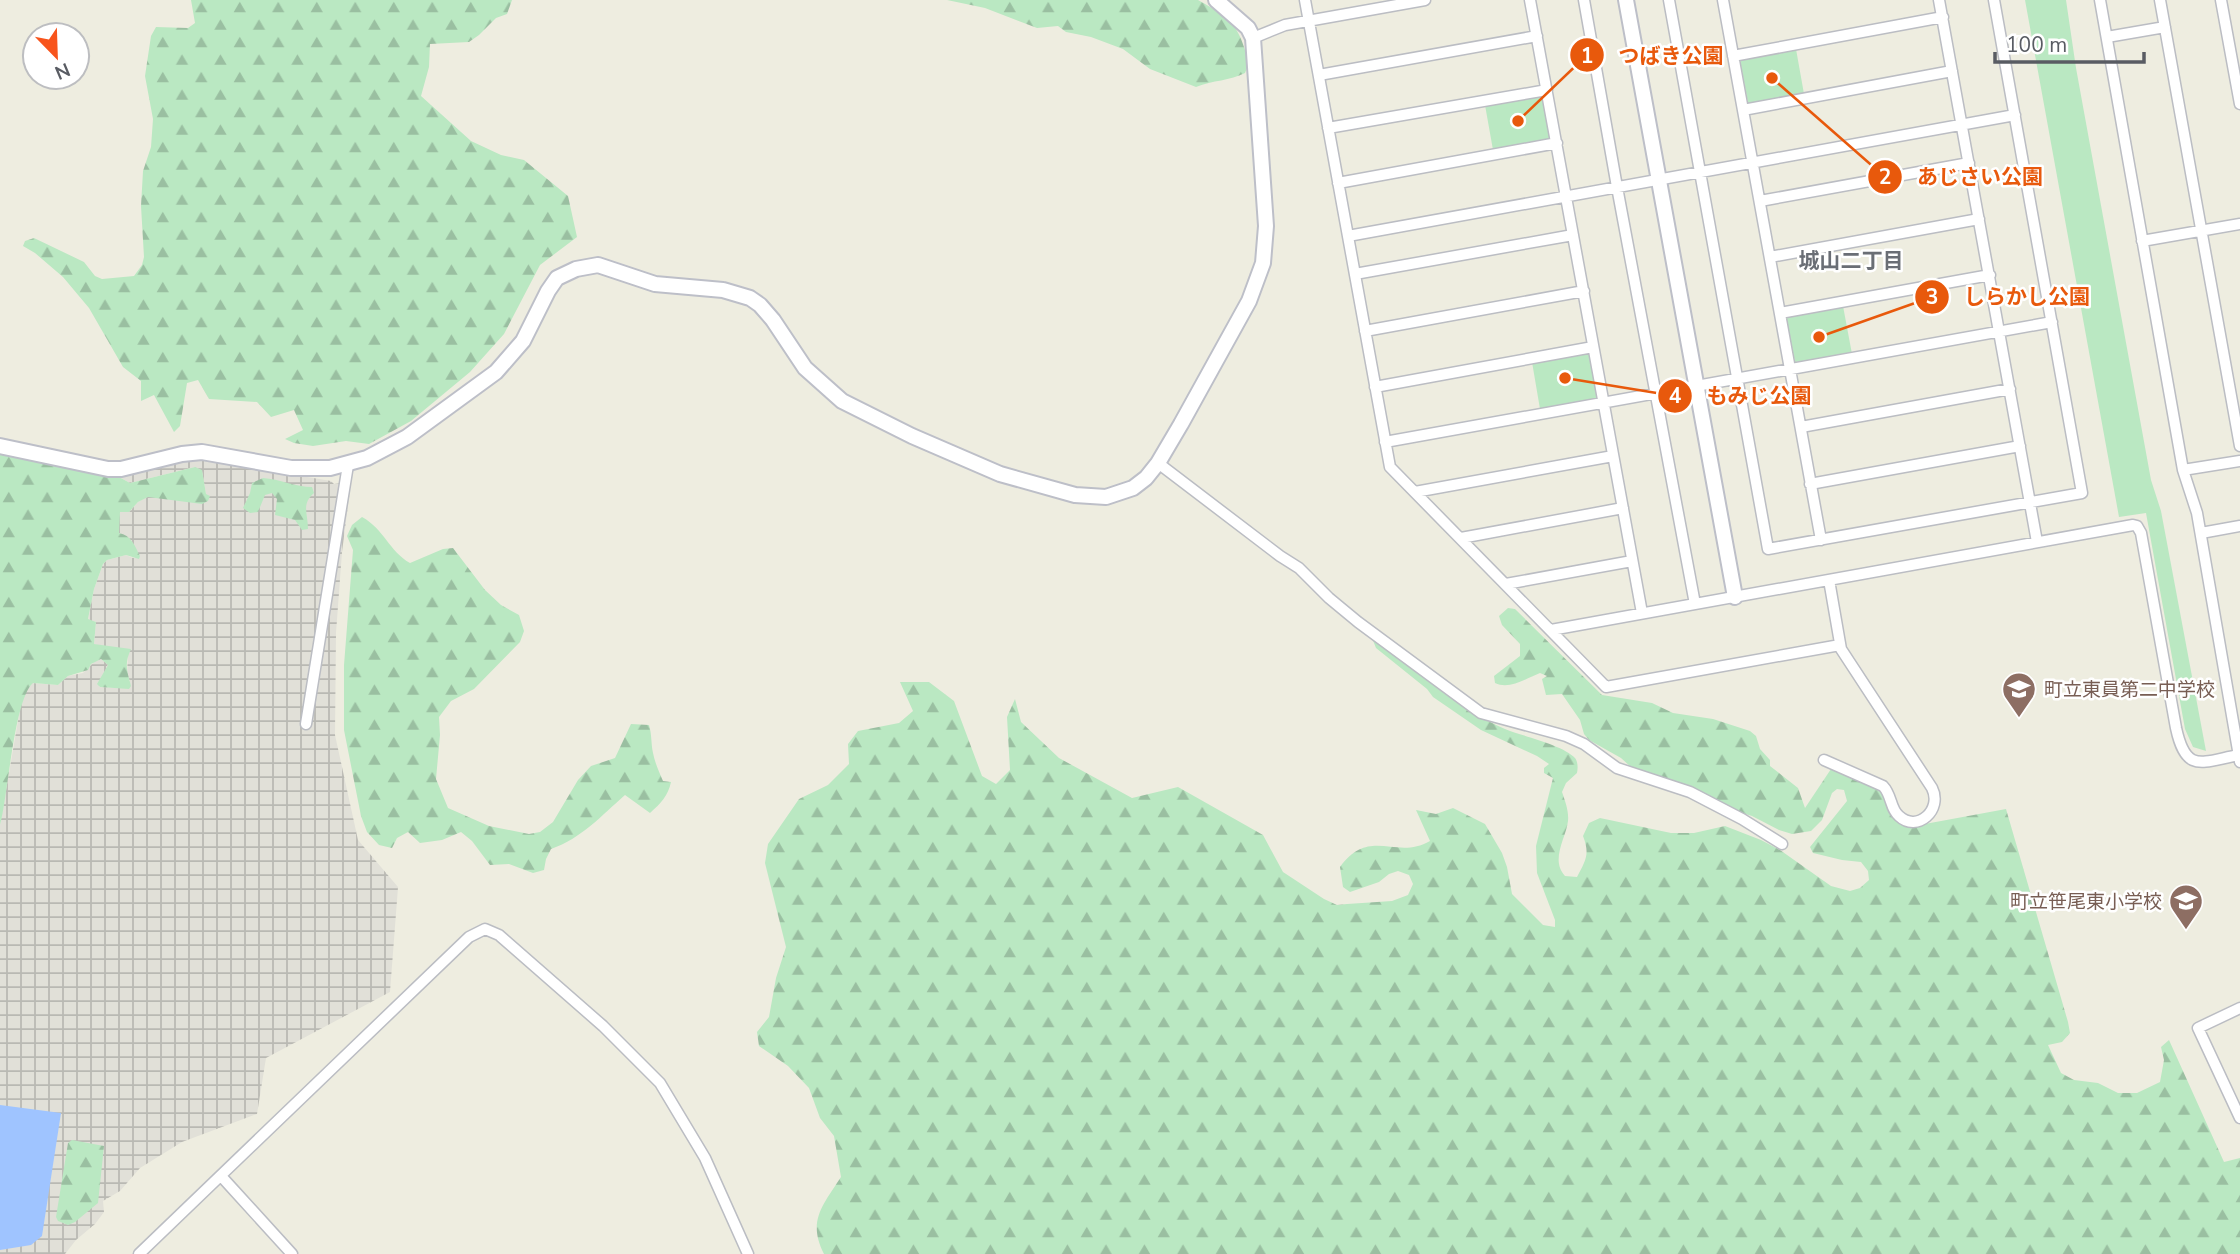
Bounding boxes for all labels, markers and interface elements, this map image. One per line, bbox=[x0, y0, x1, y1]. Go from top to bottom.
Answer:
north arrow bbox=[21, 21, 91, 91]
scale bar bbox=[1995, 21, 2144, 65]
text: 100 m bbox=[2006, 31, 2067, 59]
callout: つばき公園 bbox=[1570, 34, 1738, 76]
text: 1 bbox=[1581, 42, 1593, 70]
text: つばき公園 bbox=[1619, 42, 1724, 70]
text: N bbox=[51, 56, 74, 85]
callout: あじさい公園 bbox=[1868, 156, 2057, 198]
text: 2 bbox=[1879, 163, 1891, 191]
text: あじさい公園 bbox=[1917, 163, 2043, 191]
district label: 城山二丁目 bbox=[1799, 247, 1904, 275]
callout: しらかし公園 bbox=[1915, 276, 2104, 318]
text: 3 bbox=[1926, 283, 1938, 311]
text: しらかし公園 bbox=[1964, 283, 2090, 311]
callout: もみじ公園 bbox=[1658, 375, 1826, 417]
text: 4 bbox=[1669, 382, 1682, 410]
text: もみじ公園 bbox=[1707, 382, 1812, 410]
school or university icon: 町立東員第二中学校 bbox=[2000, 670, 2038, 719]
place label: 町立東員第二中学校 bbox=[2044, 677, 2215, 703]
school or university icon: 町立笹尾東小学校 bbox=[2167, 882, 2205, 931]
place label: 町立笹尾東小学校 bbox=[2010, 889, 2162, 915]

